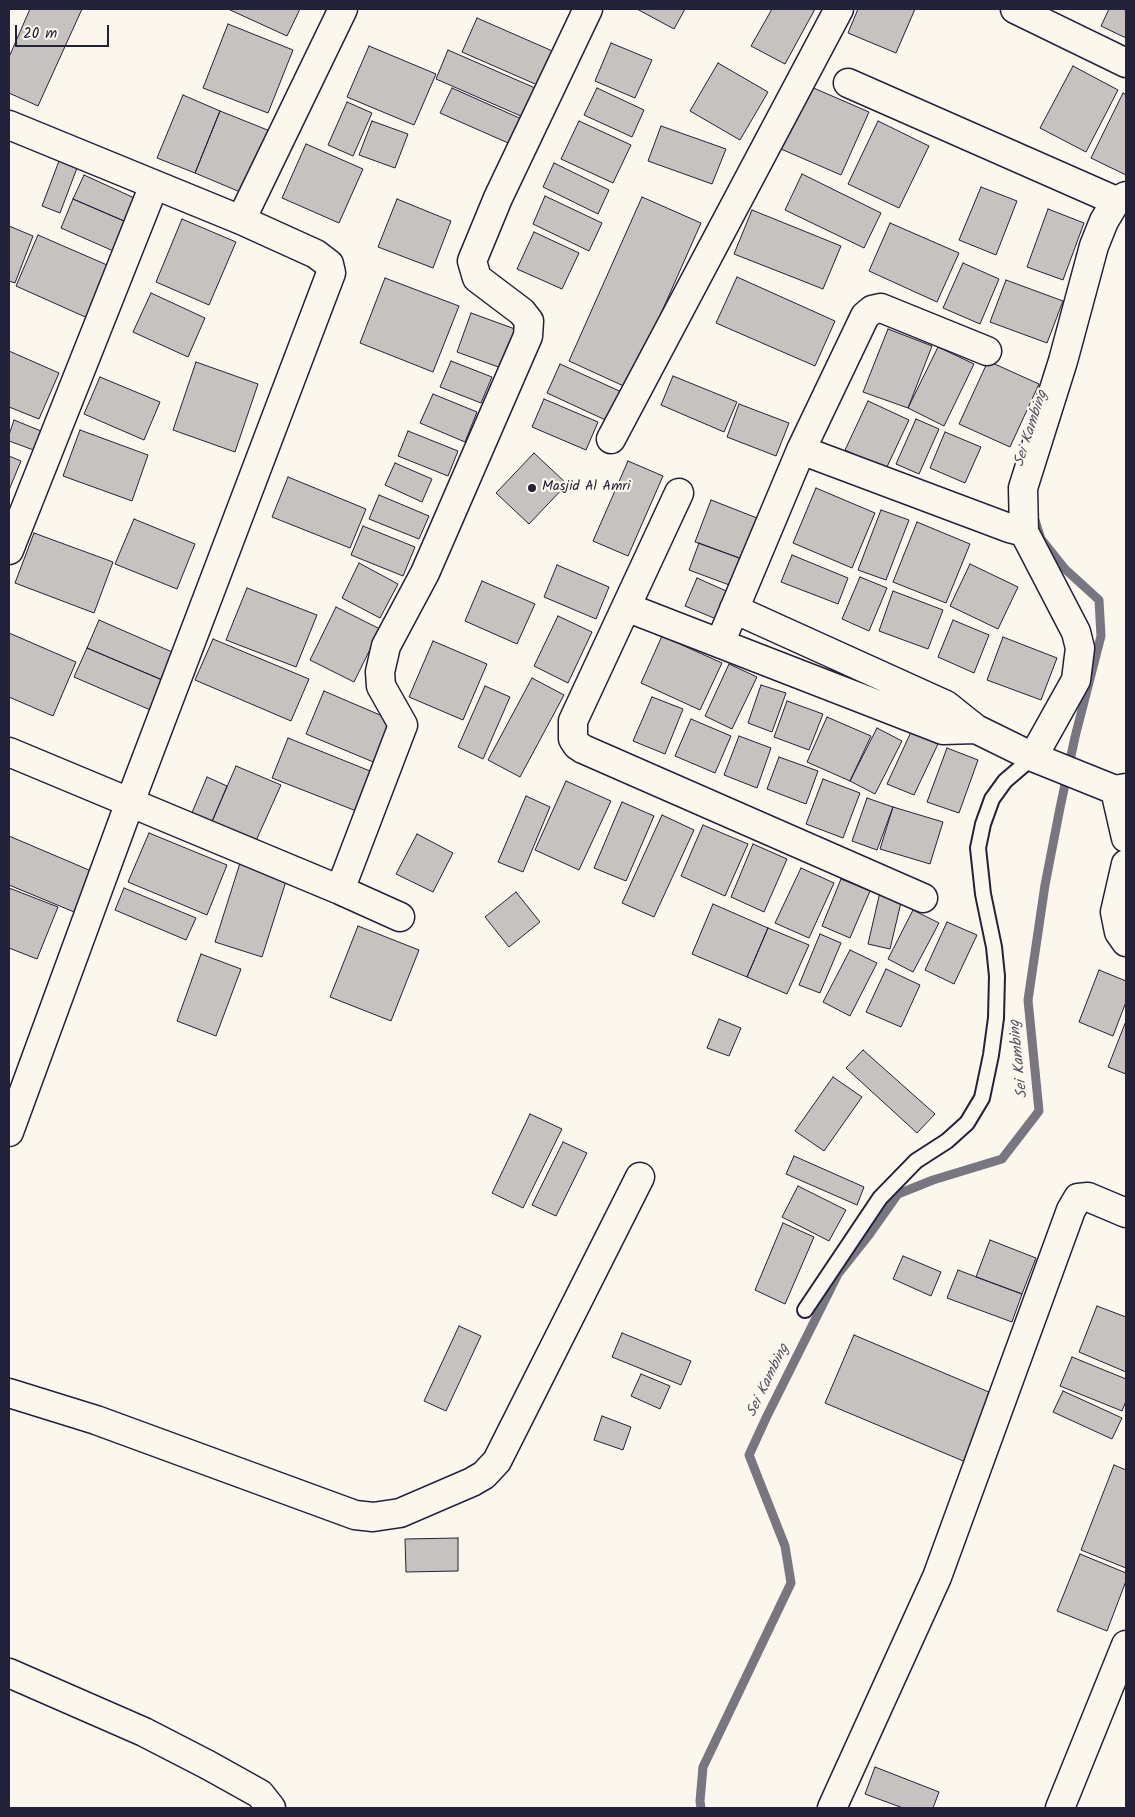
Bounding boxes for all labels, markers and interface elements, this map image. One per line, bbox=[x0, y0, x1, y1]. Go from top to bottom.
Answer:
scale bar bbox=[18, 15, 111, 47]
text: 20 m bbox=[23, 22, 57, 46]
water label: Sei Kambing bbox=[1011, 389, 1053, 469]
place label: Masjid Al Amri bbox=[542, 480, 630, 496]
marker: Masjid Al Amri bbox=[526, 482, 538, 494]
water label: Sei Kambing bbox=[1007, 1019, 1033, 1099]
water label: Sei Kambing bbox=[744, 1342, 794, 1420]

